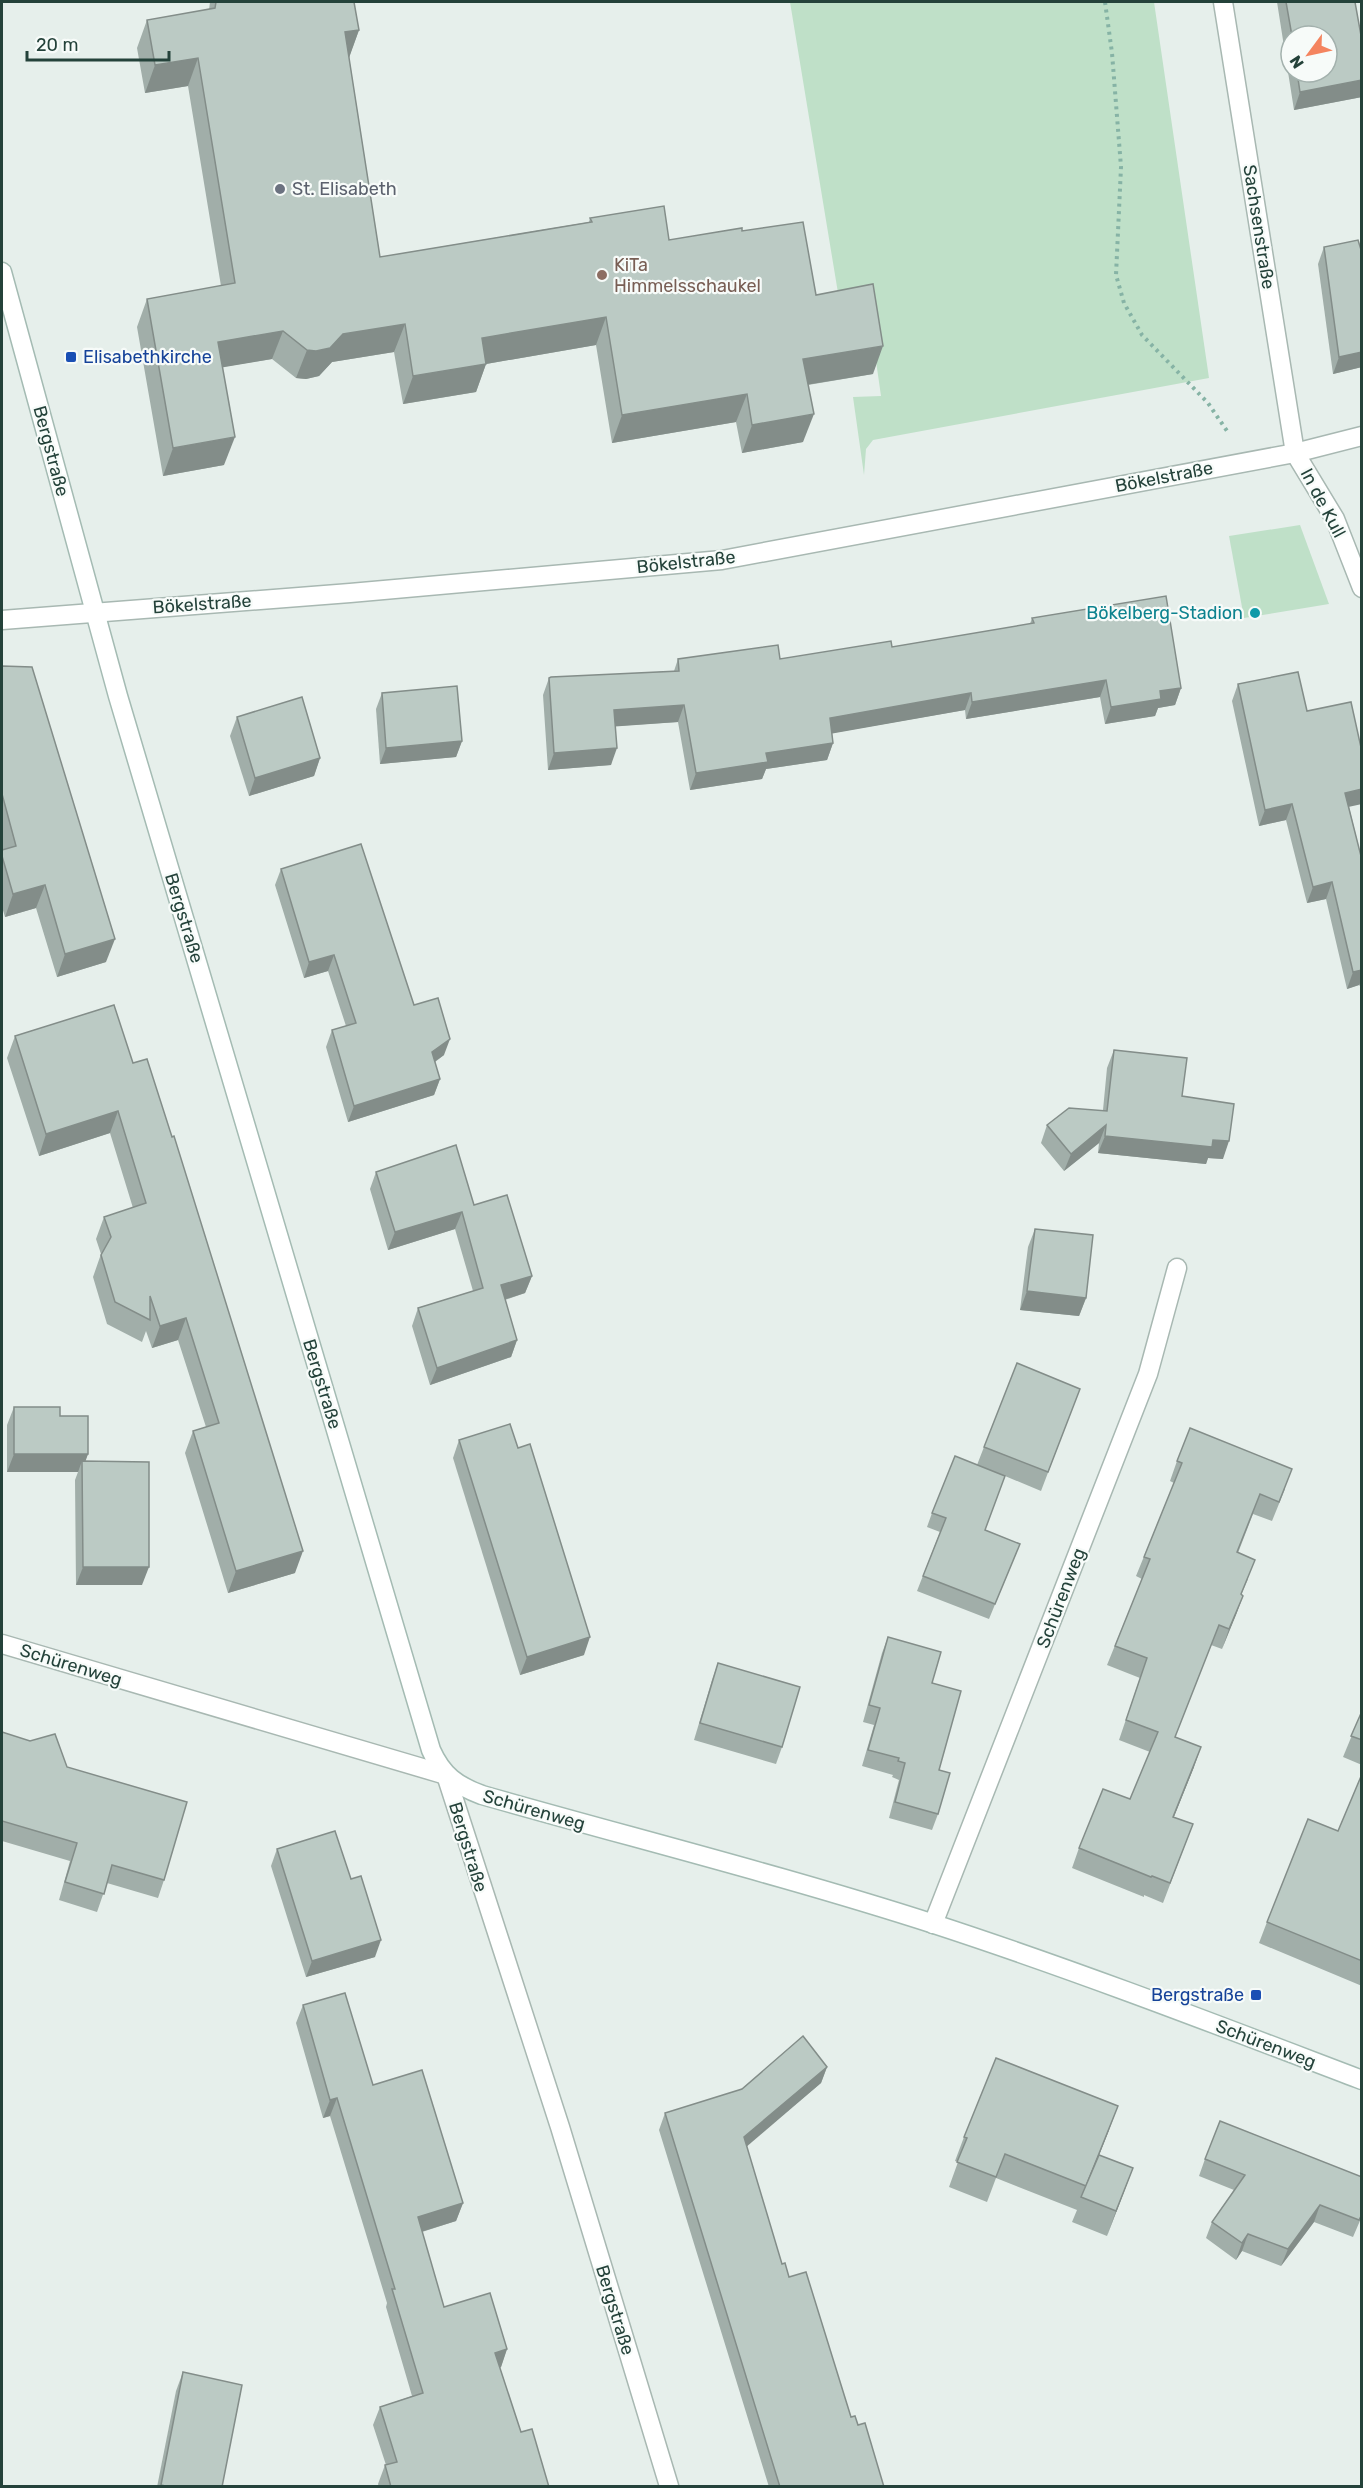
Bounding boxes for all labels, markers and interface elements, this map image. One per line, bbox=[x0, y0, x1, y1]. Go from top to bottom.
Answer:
scale bar bbox=[27, 24, 170, 62]
north arrow bbox=[1279, 24, 1339, 84]
text: 20 m bbox=[36, 34, 78, 56]
text: N bbox=[1286, 52, 1308, 72]
street label: Sachsenstraße bbox=[1238, 163, 1280, 291]
place label: St. Elisabeth bbox=[292, 178, 397, 200]
marker: St. Elisabeth bbox=[273, 182, 287, 196]
place label: KiTa Himmelsschaukel bbox=[614, 254, 761, 297]
marker: KiTa Himmelsschaukel bbox=[595, 268, 609, 282]
place label: Elisabethkirche bbox=[83, 346, 212, 368]
marker: Elisabethkirche bbox=[64, 350, 78, 364]
street label: Bergstraße bbox=[28, 403, 74, 499]
street label: Bökelstraße bbox=[1113, 457, 1215, 497]
street label: In de Kull bbox=[1296, 465, 1350, 541]
street label: Bökelstraße bbox=[636, 546, 736, 578]
street label: Bökelstraße bbox=[152, 590, 252, 618]
place label: Bökelberg-Stadion bbox=[1086, 602, 1243, 624]
marker: Bökelberg-Stadion bbox=[1248, 606, 1262, 620]
street label: Bergstraße bbox=[160, 870, 208, 966]
street label: Bergstraße bbox=[298, 1336, 346, 1432]
street label: Schürenweg bbox=[1032, 1545, 1090, 1651]
street label: Schürenweg bbox=[17, 1639, 125, 1691]
street label: Schürenweg bbox=[480, 1785, 588, 1835]
street label: Bergstraße bbox=[444, 1799, 492, 1895]
place label: Bergstraße bbox=[1151, 1984, 1244, 2006]
marker: Bergstraße bbox=[1249, 1988, 1263, 2002]
street label: Schürenweg bbox=[1213, 2015, 1319, 2073]
street label: Bergstraße bbox=[591, 2262, 639, 2358]

